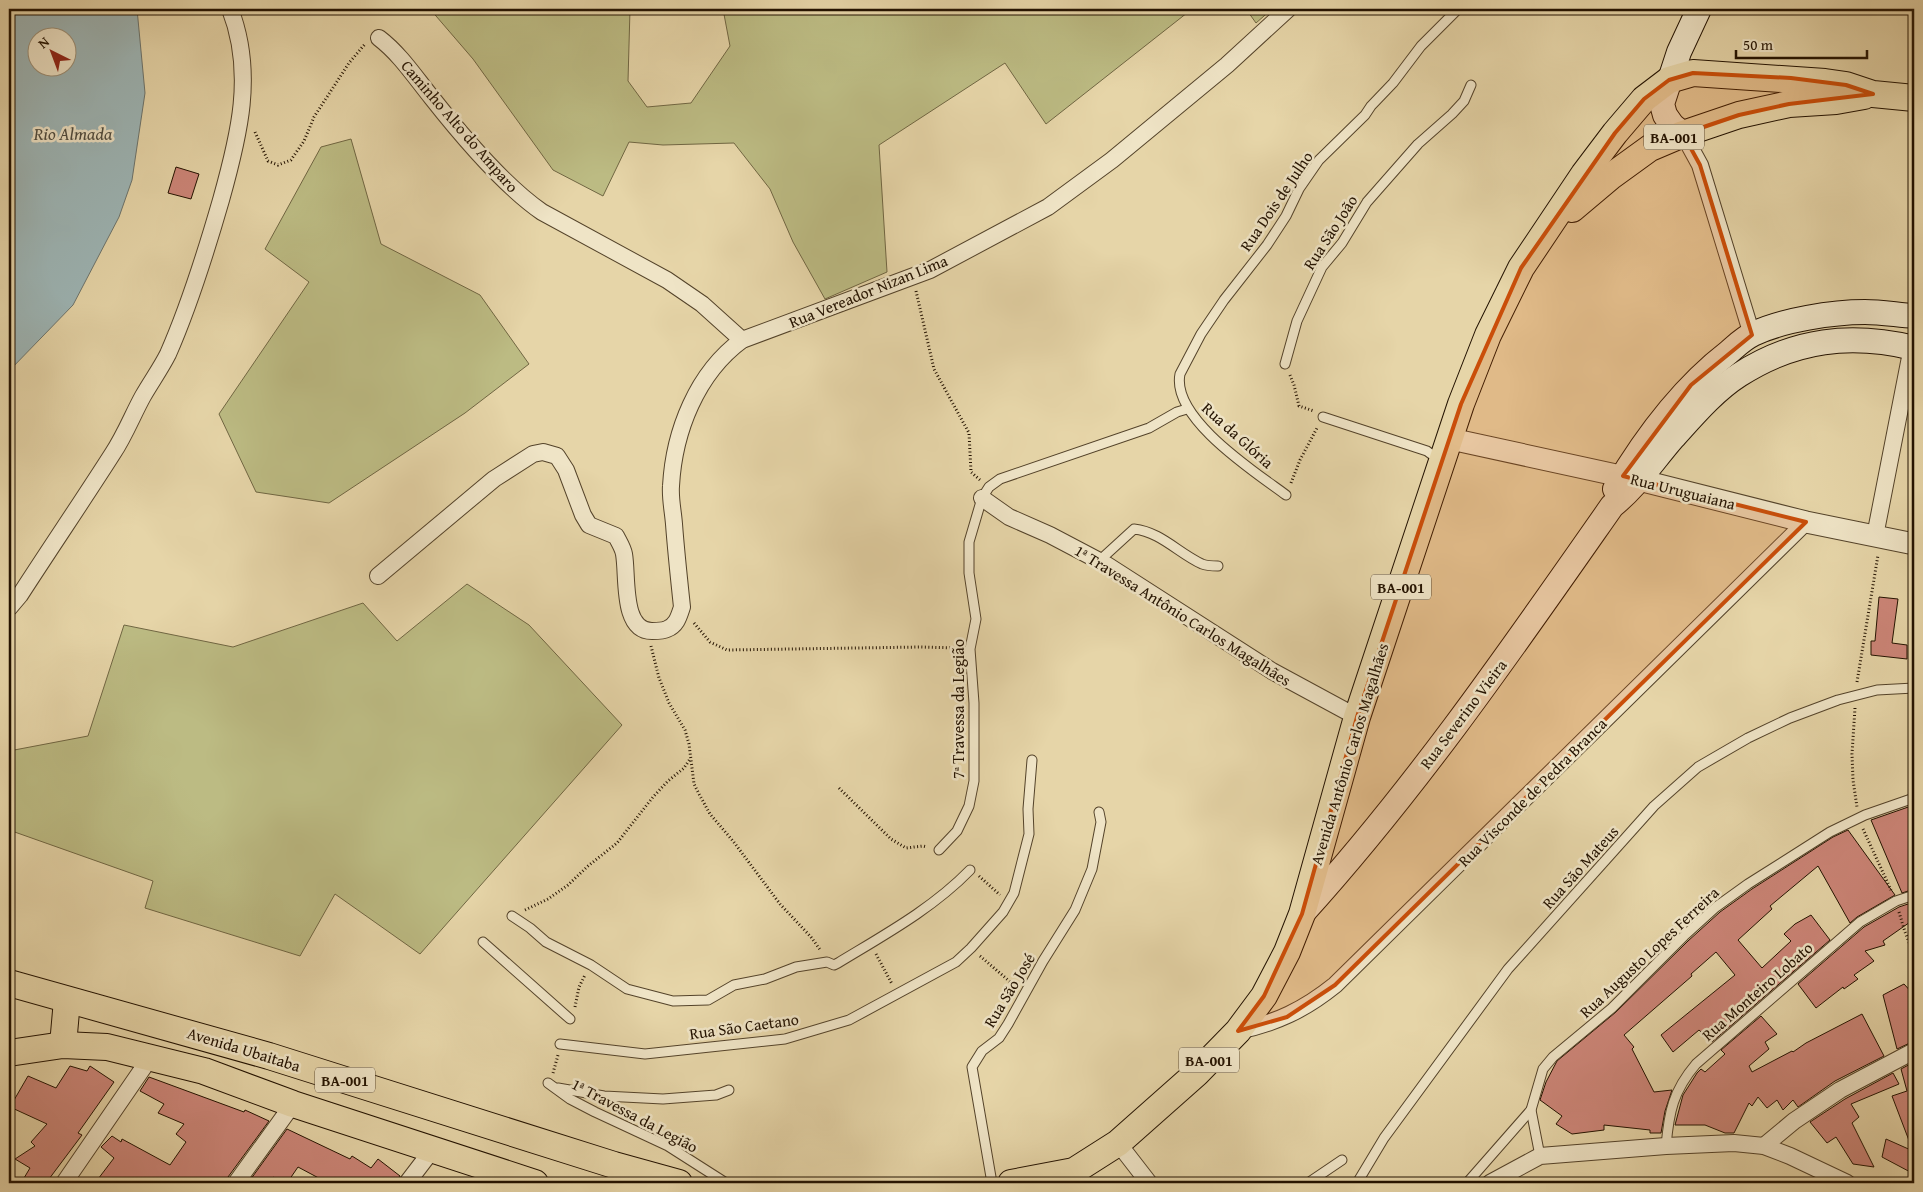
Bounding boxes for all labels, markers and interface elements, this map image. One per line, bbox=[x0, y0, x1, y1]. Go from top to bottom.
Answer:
north arrow bbox=[28, 28, 78, 78]
scale bar bbox=[1736, 28, 1867, 60]
text: N bbox=[33, 31, 54, 53]
text: 50 m bbox=[1743, 34, 1774, 55]
street label: Caminho Alto do Amparo bbox=[396, 54, 524, 198]
water label: Rio Almada bbox=[33, 120, 113, 147]
road number: BA-001 bbox=[1644, 124, 1704, 150]
street label: Rua Dois de Julho bbox=[1234, 146, 1318, 256]
street label: Rua São João bbox=[1297, 190, 1363, 274]
street label: Rua Vereador Nizan Lima bbox=[785, 248, 951, 334]
street label: Rua da Glória bbox=[1197, 396, 1280, 474]
street label: Rua Uruguaiana bbox=[1628, 466, 1738, 516]
street label: 1ª Travessa Antônio Carlos Magalhães bbox=[1070, 538, 1296, 692]
road number: BA-001 bbox=[1371, 574, 1431, 600]
street label: 7ª Travessa da Legião bbox=[946, 639, 970, 779]
street label: Avenida Antônio Carlos Magalhães bbox=[1304, 640, 1394, 868]
street label: Rua Severino Vieira bbox=[1414, 654, 1513, 774]
street label: Rua Visconde de Pedra Branca bbox=[1452, 712, 1612, 872]
street label: Rua São Mateus bbox=[1536, 820, 1624, 914]
street label: Rua Augusto Lopes Ferreira bbox=[1574, 880, 1725, 1023]
street label: Rua Monteiro Lobato bbox=[1696, 936, 1818, 1046]
street label: Rua São José bbox=[977, 948, 1041, 1032]
street label: Rua São Caetano bbox=[688, 1006, 800, 1046]
street label: Avenida Ubaitaba bbox=[185, 1020, 304, 1078]
road number: BA-001 bbox=[1179, 1048, 1239, 1072]
road number: BA-001 bbox=[315, 1068, 375, 1092]
street label: 1ª Travessa da Legião bbox=[567, 1072, 703, 1158]

